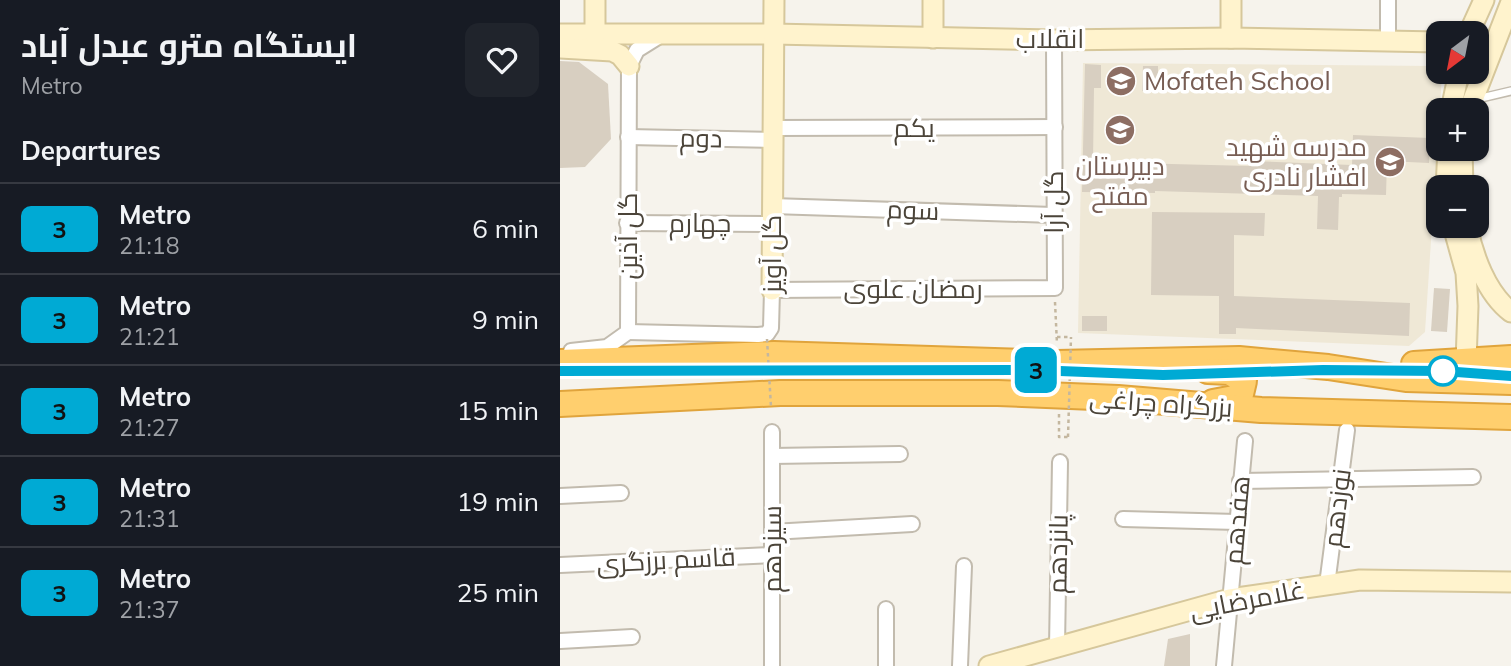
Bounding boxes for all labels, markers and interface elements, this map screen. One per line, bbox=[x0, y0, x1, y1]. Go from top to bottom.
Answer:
north arrow bbox=[1426, 21, 1489, 84]
map controls bbox=[1426, 21, 1489, 238]
street label: انقلاب bbox=[1016, 22, 1084, 55]
button: heart bbox=[465, 23, 539, 97]
text: ایستگاه مترو عبدل آباد bbox=[21, 24, 357, 65]
school or university icon: Mofateh School bbox=[1104, 64, 1138, 98]
place label: Mofateh School bbox=[1144, 64, 1331, 97]
text: Metro bbox=[21, 71, 83, 100]
button: + bbox=[1426, 98, 1489, 161]
street label: یکم bbox=[893, 111, 935, 146]
school or university icon: دبیرستان مفتح bbox=[1103, 113, 1137, 147]
street label: دوم bbox=[679, 121, 723, 156]
place label: مدرسه شهید افشار نادری bbox=[1226, 130, 1367, 193]
text: Departures bbox=[21, 134, 161, 167]
school or university icon: مدرسه شهید افشار نادری bbox=[1373, 145, 1407, 179]
place label: دبیرستان مفتح bbox=[1075, 149, 1165, 213]
street label: گل آرا bbox=[1037, 170, 1070, 234]
button: − bbox=[1426, 175, 1489, 238]
street label: گل آذین bbox=[611, 192, 644, 280]
street label: سوم bbox=[886, 192, 940, 229]
text: Metro bbox=[119, 198, 191, 231]
street label: چهارم bbox=[669, 206, 731, 241]
text: 6 min bbox=[472, 212, 539, 245]
text: 3 bbox=[52, 214, 67, 244]
street label: گل آویز bbox=[755, 215, 788, 295]
text: 21:18 bbox=[119, 231, 179, 260]
street label: رمضان علوی bbox=[843, 272, 983, 305]
text: Metro bbox=[119, 289, 191, 322]
text: 9 min bbox=[472, 303, 539, 336]
text: 3 bbox=[52, 305, 67, 335]
text: 21:21 bbox=[119, 322, 179, 351]
line badge: 3 bbox=[1013, 347, 1059, 393]
text: 3 bbox=[1029, 355, 1043, 385]
unlabelled marker bbox=[1428, 356, 1458, 386]
text: Metro bbox=[119, 380, 191, 413]
street label: بزرگراه چراغی bbox=[1088, 381, 1234, 425]
text: 15 min bbox=[457, 394, 539, 427]
text: 3 bbox=[52, 396, 67, 426]
text: 21:27 bbox=[119, 413, 179, 442]
street label: نوزدهم bbox=[1315, 467, 1360, 550]
text: Metro bbox=[119, 471, 191, 504]
street label: هفدهم bbox=[1216, 474, 1259, 566]
text: 19 min bbox=[457, 485, 539, 518]
text: 3 bbox=[52, 487, 67, 517]
text: 21:31 bbox=[119, 504, 179, 533]
street label: سیزدهم bbox=[755, 505, 790, 593]
street label: پانزدهم bbox=[1040, 514, 1077, 594]
street label: قاسم برزگری bbox=[596, 539, 736, 582]
text: Metro bbox=[119, 562, 191, 595]
street label: غلامرضایی bbox=[1187, 572, 1307, 627]
text: 25 min bbox=[457, 576, 539, 609]
text: 3 bbox=[52, 578, 67, 608]
text: 21:37 bbox=[119, 595, 179, 624]

